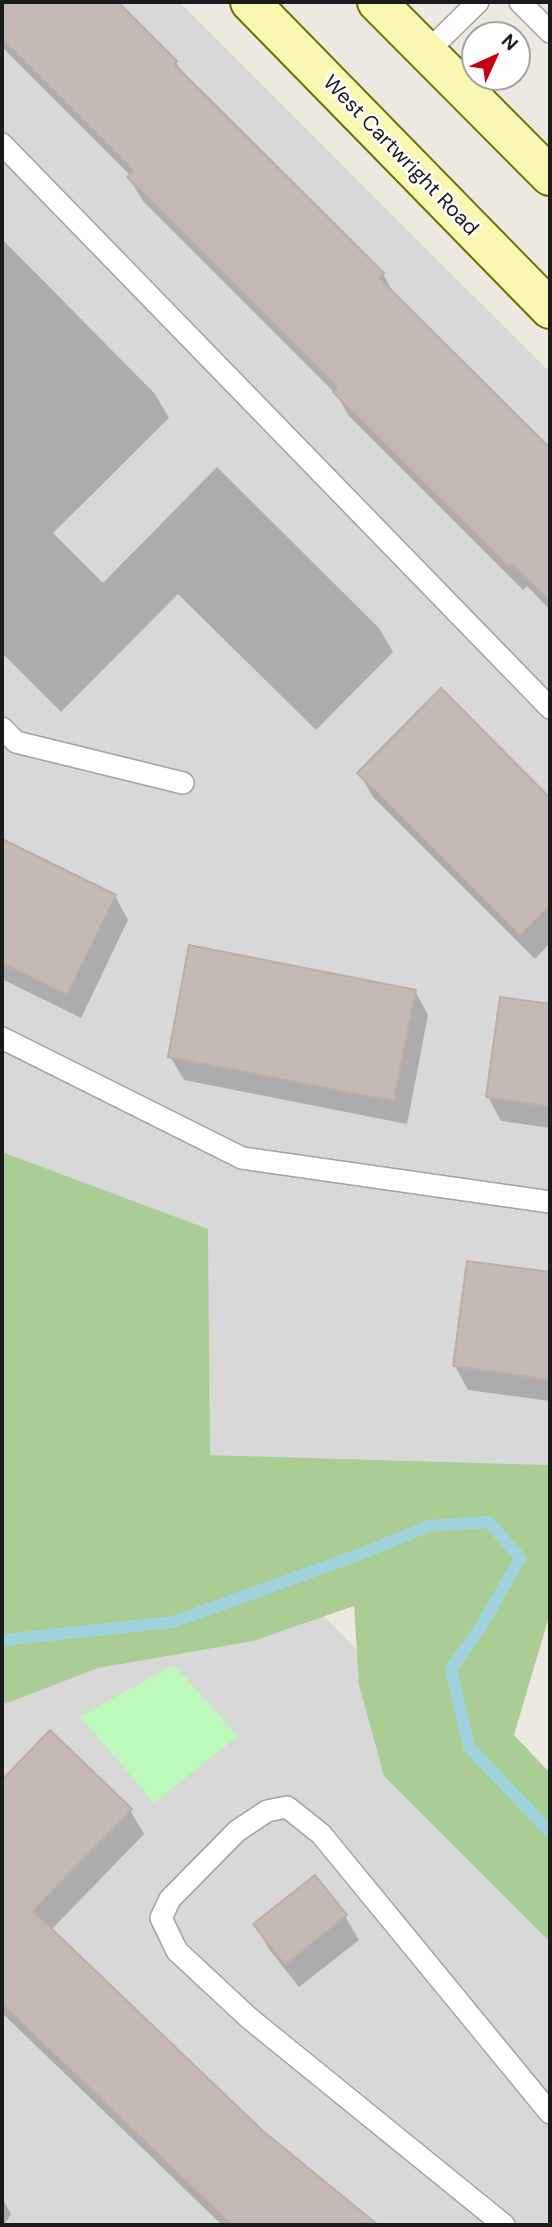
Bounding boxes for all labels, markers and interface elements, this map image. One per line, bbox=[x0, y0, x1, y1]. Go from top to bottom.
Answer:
north arrow bbox=[461, 21, 531, 91]
text: N bbox=[496, 28, 524, 56]
street label: West Cartwright Road bbox=[317, 71, 483, 241]

